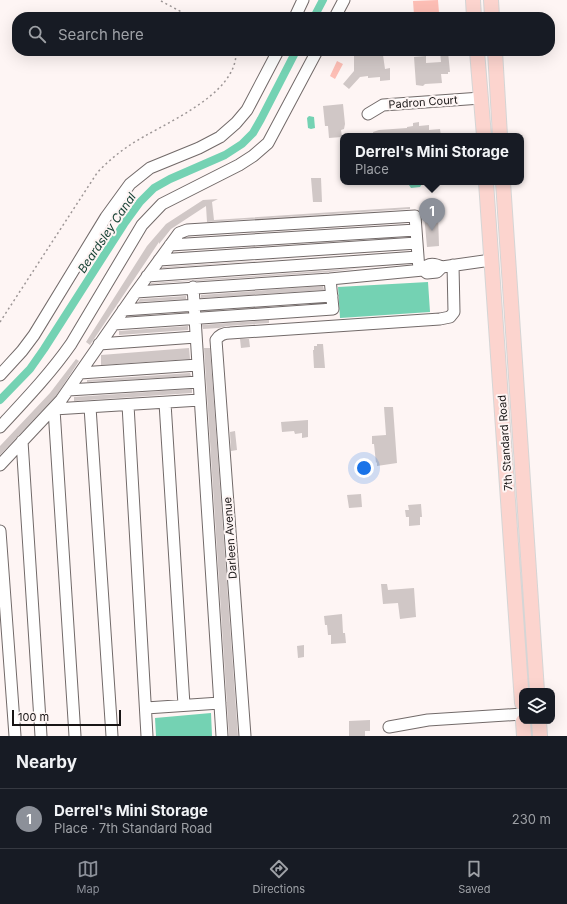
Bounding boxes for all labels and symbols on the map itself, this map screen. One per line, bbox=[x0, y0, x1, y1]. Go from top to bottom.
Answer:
street label: Padron Court bbox=[388, 93, 458, 111]
water label: Beardsley Canal bbox=[74, 190, 139, 276]
pin: 1 bbox=[419, 198, 445, 231]
street label: 7th Standard Road bbox=[495, 395, 515, 491]
your location bbox=[354, 458, 374, 478]
street label: Darleen Avenue bbox=[220, 497, 240, 579]
scale bar bbox=[12, 708, 121, 727]

